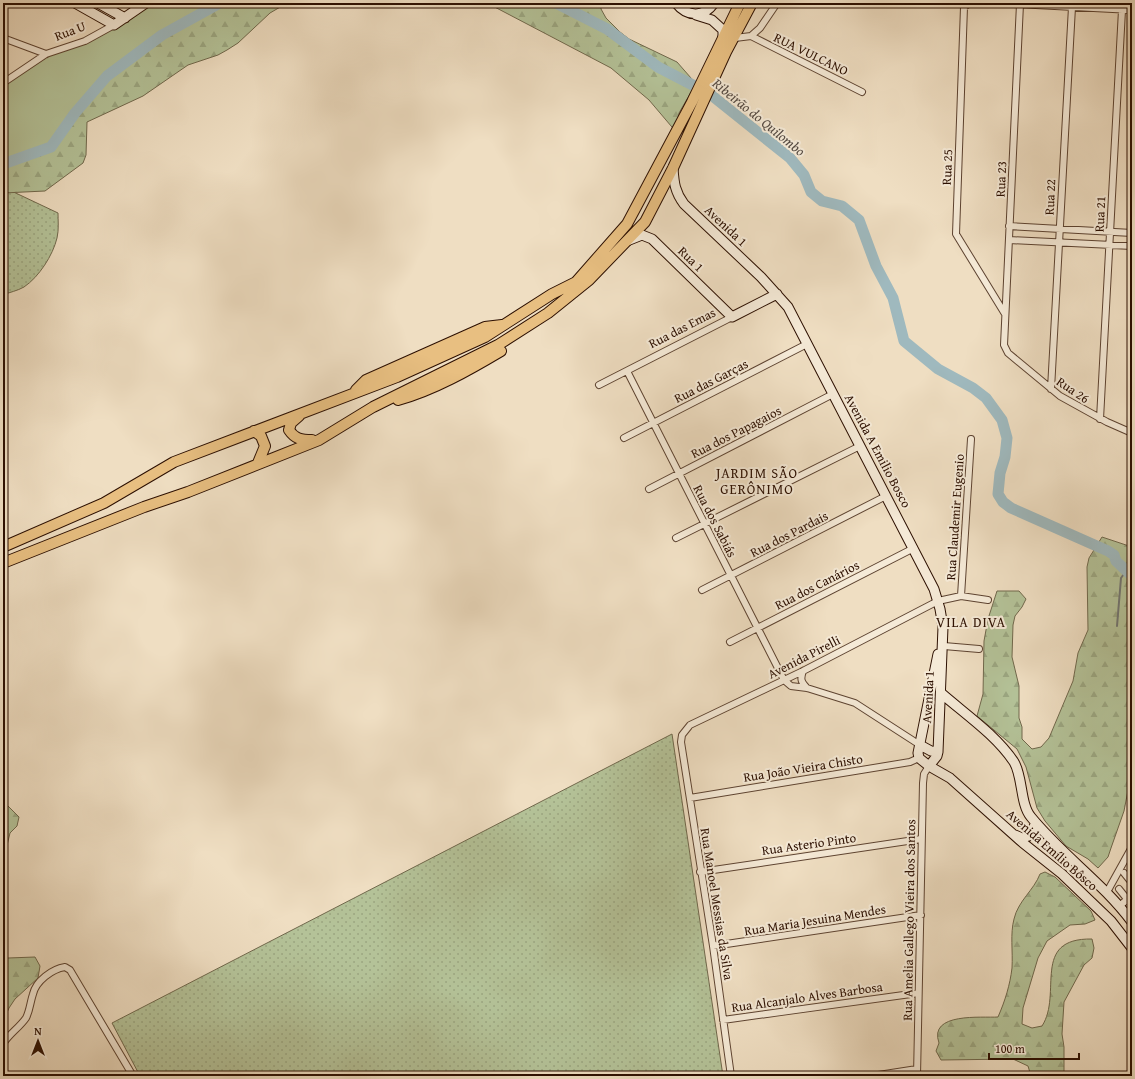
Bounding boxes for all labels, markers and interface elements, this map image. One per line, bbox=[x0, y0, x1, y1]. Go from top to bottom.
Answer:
street label: Rua U bbox=[52, 16, 89, 46]
street label: RUA VULCANO bbox=[771, 28, 851, 80]
water label: Ribeirão do Quilombo bbox=[708, 73, 810, 161]
street label: Rua 25 bbox=[937, 149, 957, 185]
street label: Rua 23 bbox=[991, 161, 1011, 197]
street label: Rua 22 bbox=[1040, 179, 1060, 215]
street label: Rua 21 bbox=[1090, 196, 1110, 232]
street label: Avenida 1 bbox=[700, 201, 752, 251]
street label: Rua 1 bbox=[674, 242, 708, 276]
street label: Rua das Emas bbox=[645, 303, 719, 353]
street label: Rua das Garças bbox=[671, 354, 751, 408]
street label: Rua 26 bbox=[1053, 372, 1093, 408]
street label: Avenida A Emilio Bosco bbox=[840, 391, 916, 512]
street label: Rua dos Papagaios bbox=[687, 401, 785, 463]
street label: Rua Claudemir Eugenio bbox=[941, 453, 969, 581]
district label: JARDIM SÃO GERÔNIMO bbox=[714, 463, 798, 499]
street label: Rua dos Sabiás bbox=[689, 481, 741, 561]
street label: Rua dos Pardais bbox=[747, 506, 831, 562]
street label: Rua dos Canários bbox=[771, 556, 863, 614]
district label: VILA DIVA bbox=[936, 612, 1006, 632]
street label: Avenida Pirelli bbox=[764, 630, 844, 683]
street label: Avenida 1 bbox=[917, 670, 939, 724]
street label: Rua João Vieira Chisto bbox=[742, 749, 864, 787]
street label: Avenida Emílio Bôsco bbox=[1002, 805, 1102, 895]
street label: Rua Amelia Gallego Vieira dos Santos bbox=[898, 819, 920, 1021]
street label: Rua Manoel Messias da Silva bbox=[696, 827, 739, 982]
street label: Rua Asterio Pinto bbox=[761, 828, 858, 860]
street label: Rua Maria Jesuina Mendes bbox=[743, 899, 887, 941]
street label: Rua Alcanjalo Alves Barbosa bbox=[730, 977, 885, 1017]
north arrow bbox=[18, 1021, 58, 1061]
text: N bbox=[34, 1023, 42, 1039]
scale bar bbox=[989, 1035, 1079, 1061]
text: 100 m bbox=[995, 1040, 1025, 1057]

